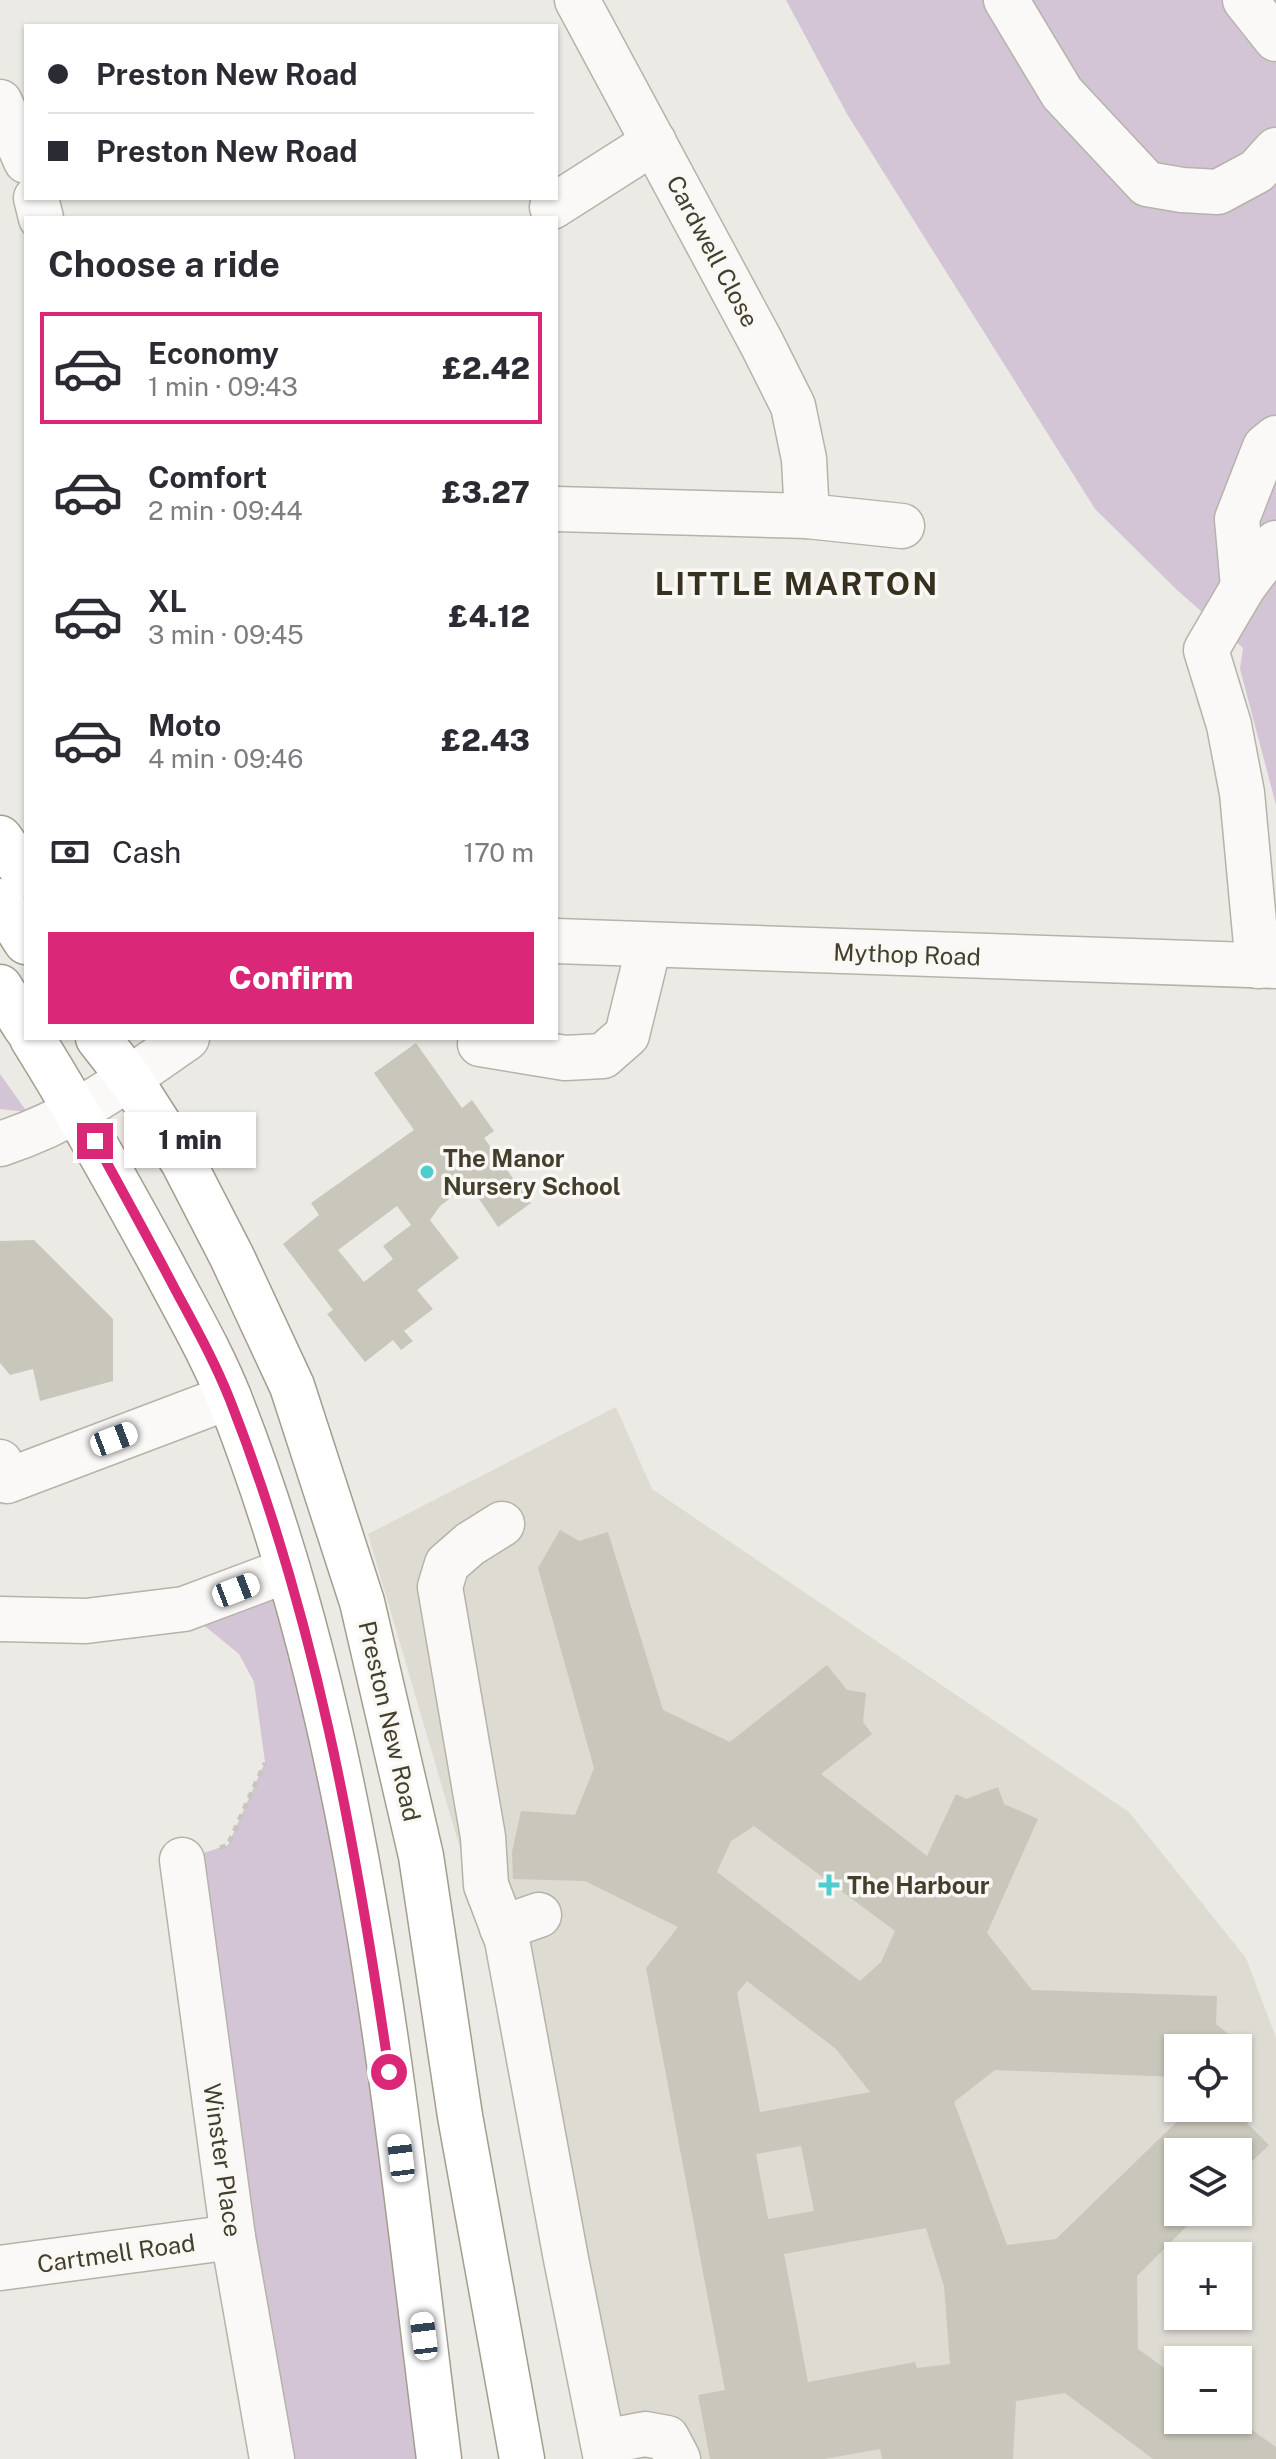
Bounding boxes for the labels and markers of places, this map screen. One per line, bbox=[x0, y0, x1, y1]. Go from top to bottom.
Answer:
place label: The Manor Nursery School bbox=[443, 1144, 621, 1200]
marker: The Manor Nursery School bbox=[418, 1163, 436, 1181]
place label: The Harbour bbox=[847, 1871, 990, 1899]
marker: The Harbour bbox=[818, 1874, 840, 1896]

